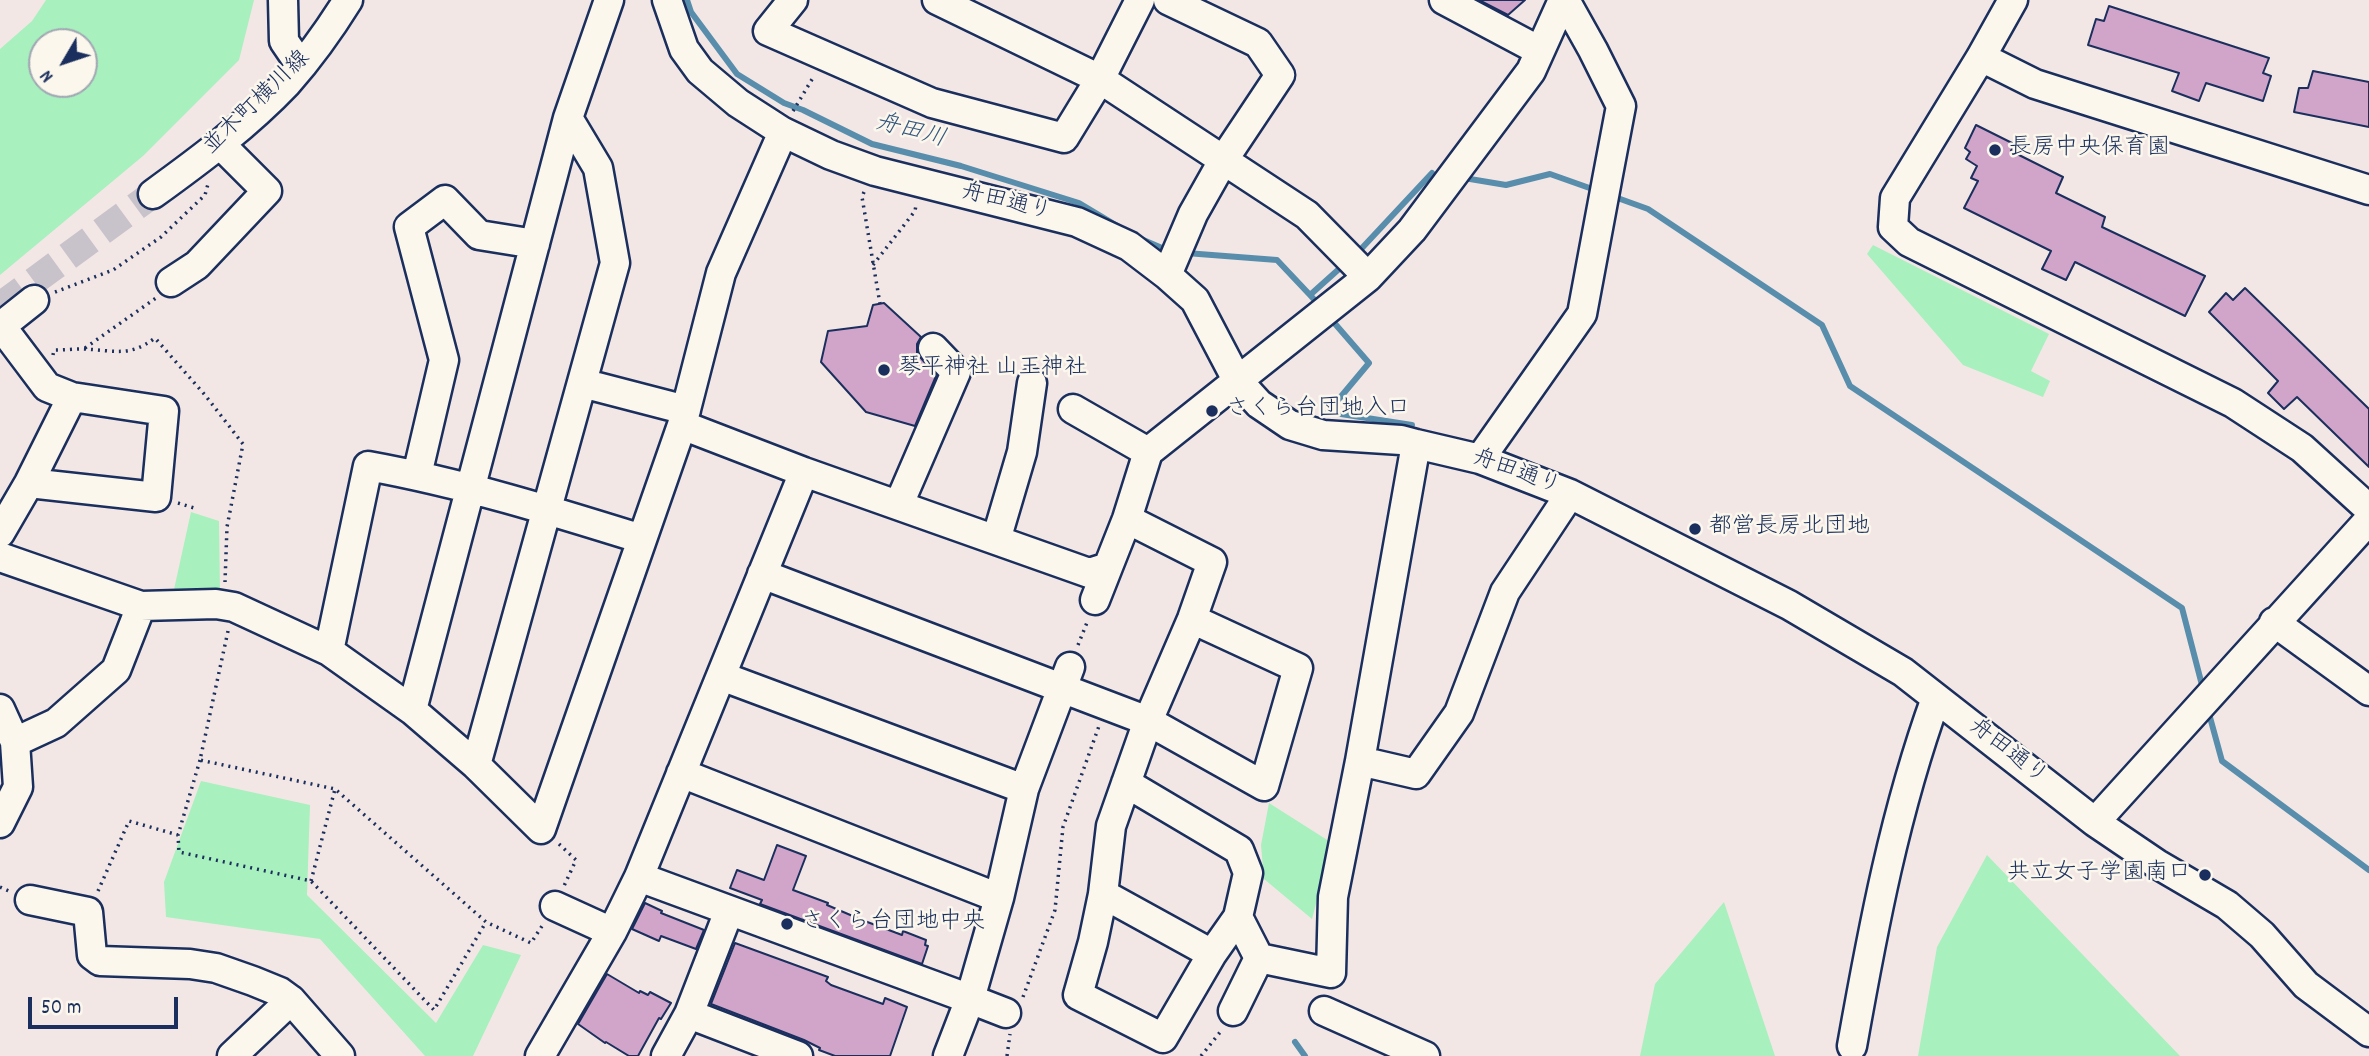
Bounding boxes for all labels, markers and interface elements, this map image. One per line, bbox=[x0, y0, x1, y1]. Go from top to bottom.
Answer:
north arrow bbox=[28, 28, 98, 98]
street label: 並木町横川線 bbox=[199, 46, 317, 162]
text: N bbox=[34, 63, 61, 87]
water label: 舟田川 bbox=[871, 110, 949, 156]
place label: 長房中央保育園 bbox=[2009, 136, 2170, 164]
marker: 長房中央保育園 bbox=[1987, 142, 2003, 158]
street label: 舟田通り bbox=[958, 179, 1054, 229]
place label: 琴平神社 山王神社 bbox=[898, 356, 1087, 384]
marker: 琴平神社 山王神社 bbox=[876, 362, 892, 378]
place label: さくら台団地入口 bbox=[1226, 397, 1410, 425]
marker: さくら台団地入口 bbox=[1204, 403, 1220, 419]
street label: 舟田通り bbox=[1468, 445, 1564, 503]
place label: 都営長房北団地 bbox=[1709, 515, 1870, 543]
marker: 都営長房北団地 bbox=[1687, 521, 1703, 537]
street label: 舟田通り bbox=[1962, 714, 2052, 792]
place label: 共立女子学園南口 bbox=[2007, 861, 2191, 889]
marker: 共立女子学園南口 bbox=[2197, 867, 2213, 883]
place label: さくら台団地中央 bbox=[801, 910, 985, 938]
marker: さくら台団地中央 bbox=[779, 916, 795, 932]
scale bar bbox=[32, 982, 182, 1026]
text: 50 m bbox=[41, 994, 81, 1024]

